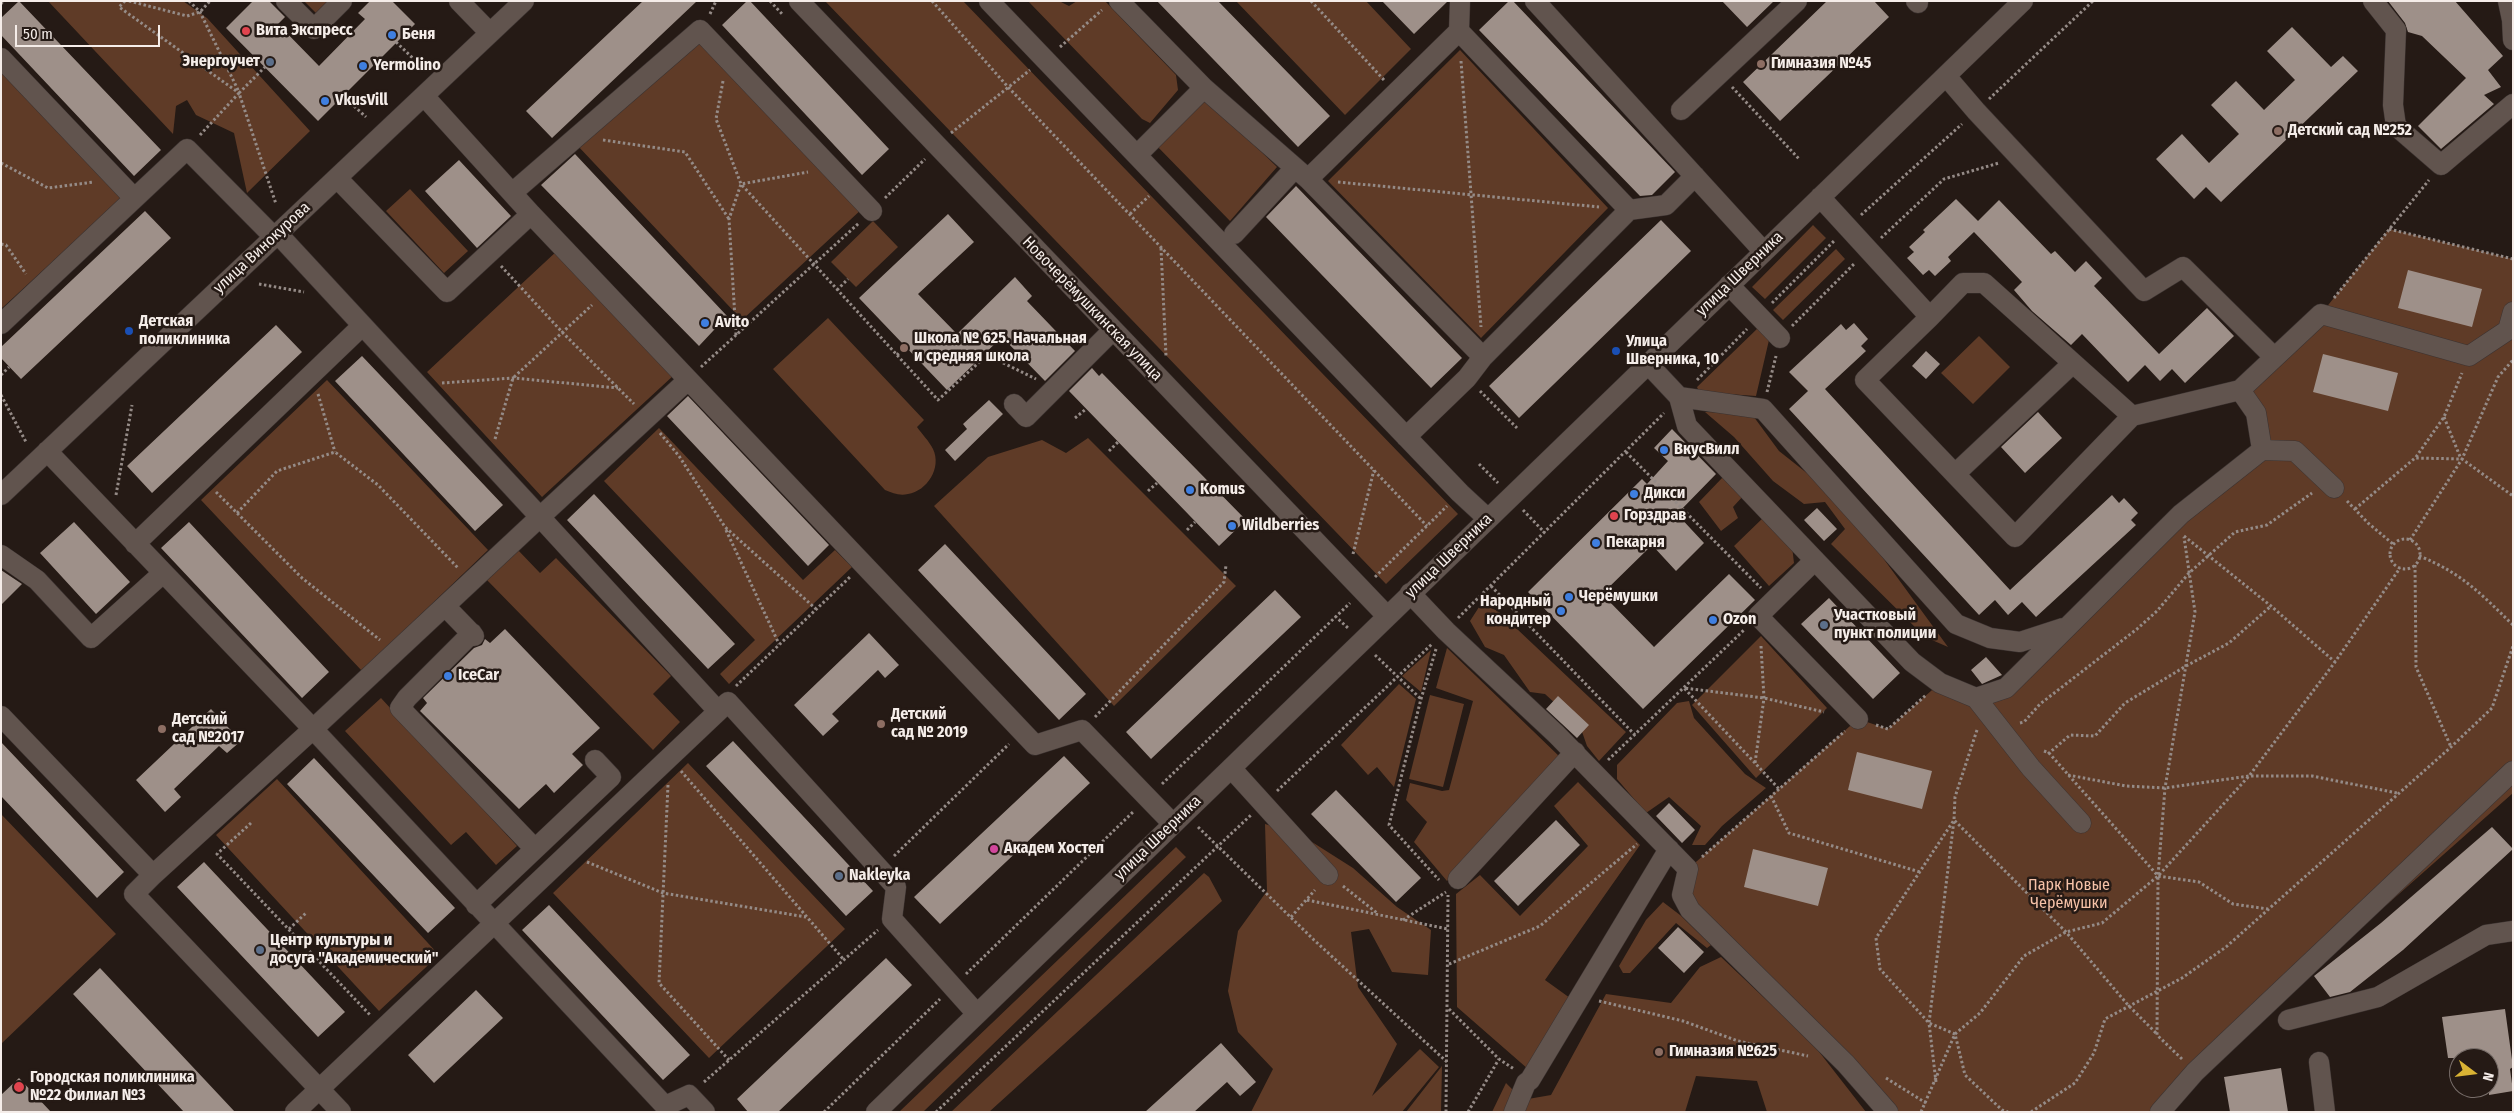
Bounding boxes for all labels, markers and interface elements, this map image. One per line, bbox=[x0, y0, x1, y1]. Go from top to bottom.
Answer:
scale bar bbox=[18, 15, 162, 47]
place label: Вита Экспресс bbox=[256, 21, 353, 41]
text: 50 m bbox=[23, 25, 53, 43]
marker: Вита Экспресс bbox=[240, 25, 252, 37]
place label: Беня bbox=[402, 25, 435, 45]
marker: Беня bbox=[386, 29, 398, 41]
place label: Энергоучет bbox=[182, 52, 260, 72]
place label: Гимназия №45 bbox=[1771, 54, 1871, 74]
marker: Энергоучет bbox=[264, 56, 276, 68]
place label: Yermolino bbox=[373, 56, 441, 76]
marker: Гимназия №45 bbox=[1755, 58, 1767, 70]
marker: Yermolino bbox=[357, 60, 369, 72]
place label: VkusVill bbox=[335, 91, 388, 111]
marker: VkusVill bbox=[319, 95, 331, 107]
place label: Детский сад №252 bbox=[2288, 121, 2412, 141]
marker: Детский сад №252 bbox=[2272, 125, 2284, 137]
street label: улица Винокурова bbox=[210, 198, 314, 298]
street label: улица Шверника bbox=[1692, 228, 1788, 320]
street label: Новочерёмушкинская улица bbox=[1018, 233, 1166, 385]
place label: Детская поликлиника bbox=[139, 312, 230, 350]
place label: Avito bbox=[715, 313, 749, 333]
marker: Avito bbox=[699, 317, 711, 329]
marker: Детская поликлиника bbox=[123, 325, 135, 337]
place label: Школа № 625. Начальная и средняя школа bbox=[914, 329, 1087, 367]
place label: Улица Шверника, 10 bbox=[1626, 332, 1719, 370]
marker: Школа № 625. Начальная и средняя школа bbox=[898, 342, 910, 354]
marker: Улица Шверника, 10 bbox=[1610, 345, 1622, 357]
place label: ВкусВилл bbox=[1674, 440, 1739, 460]
marker: ВкусВилл bbox=[1658, 444, 1670, 456]
place label: Komus bbox=[1200, 480, 1245, 500]
marker: Komus bbox=[1184, 484, 1196, 496]
place label: Дикси bbox=[1644, 484, 1685, 504]
marker: Дикси bbox=[1628, 488, 1640, 500]
place label: Горздрав bbox=[1624, 506, 1686, 526]
street label: улица Шверника bbox=[1401, 510, 1497, 602]
marker: Горздрав bbox=[1608, 510, 1620, 522]
place label: Wildberries bbox=[1242, 516, 1319, 536]
marker: Wildberries bbox=[1226, 520, 1238, 532]
place label: Пекарня bbox=[1606, 533, 1665, 553]
marker: Пекарня bbox=[1590, 537, 1602, 549]
place label: Черёмушки bbox=[1579, 587, 1658, 607]
marker: Черёмушки bbox=[1563, 591, 1575, 603]
place label: Народный кондитер bbox=[1480, 592, 1551, 630]
marker: Народный кондитер bbox=[1555, 605, 1567, 617]
place label: Участковый пункт полиции bbox=[1834, 606, 1936, 644]
place label: Ozon bbox=[1723, 610, 1756, 630]
marker: Ozon bbox=[1707, 614, 1719, 626]
marker: Участковый пункт полиции bbox=[1818, 619, 1830, 631]
place label: IceCar bbox=[458, 666, 499, 686]
marker: IceCar bbox=[442, 670, 454, 682]
place label: Детский сад № 2019 bbox=[891, 705, 968, 743]
place label: Детский сад №2017 bbox=[172, 710, 244, 748]
marker: Детский сад № 2019 bbox=[875, 718, 887, 730]
marker: Детский сад №2017 bbox=[156, 723, 168, 735]
street label: улица Шверника bbox=[1110, 792, 1206, 884]
place label: Академ Хостел bbox=[1004, 839, 1104, 859]
marker: Академ Хостел bbox=[988, 843, 1000, 855]
place label: Nakleyka bbox=[849, 866, 910, 886]
marker: Nakleyka bbox=[833, 870, 845, 882]
park label: Парк Новые Черёмушки bbox=[2028, 876, 2110, 914]
place label: Центр культуры и досуга "Академический" bbox=[270, 931, 438, 969]
marker: Центр культуры и досуга "Академический" bbox=[254, 944, 266, 956]
place label: Гимназия №625 bbox=[1669, 1042, 1777, 1062]
marker: Гимназия №625 bbox=[1653, 1046, 1665, 1058]
north arrow bbox=[2449, 1048, 2499, 1098]
place label: Городская поликлиника №22 Филиал №3 bbox=[30, 1068, 195, 1106]
text: N bbox=[2479, 1070, 2497, 1083]
marker: Городская поликлиника №22 Филиал №3 bbox=[12, 1080, 26, 1094]

